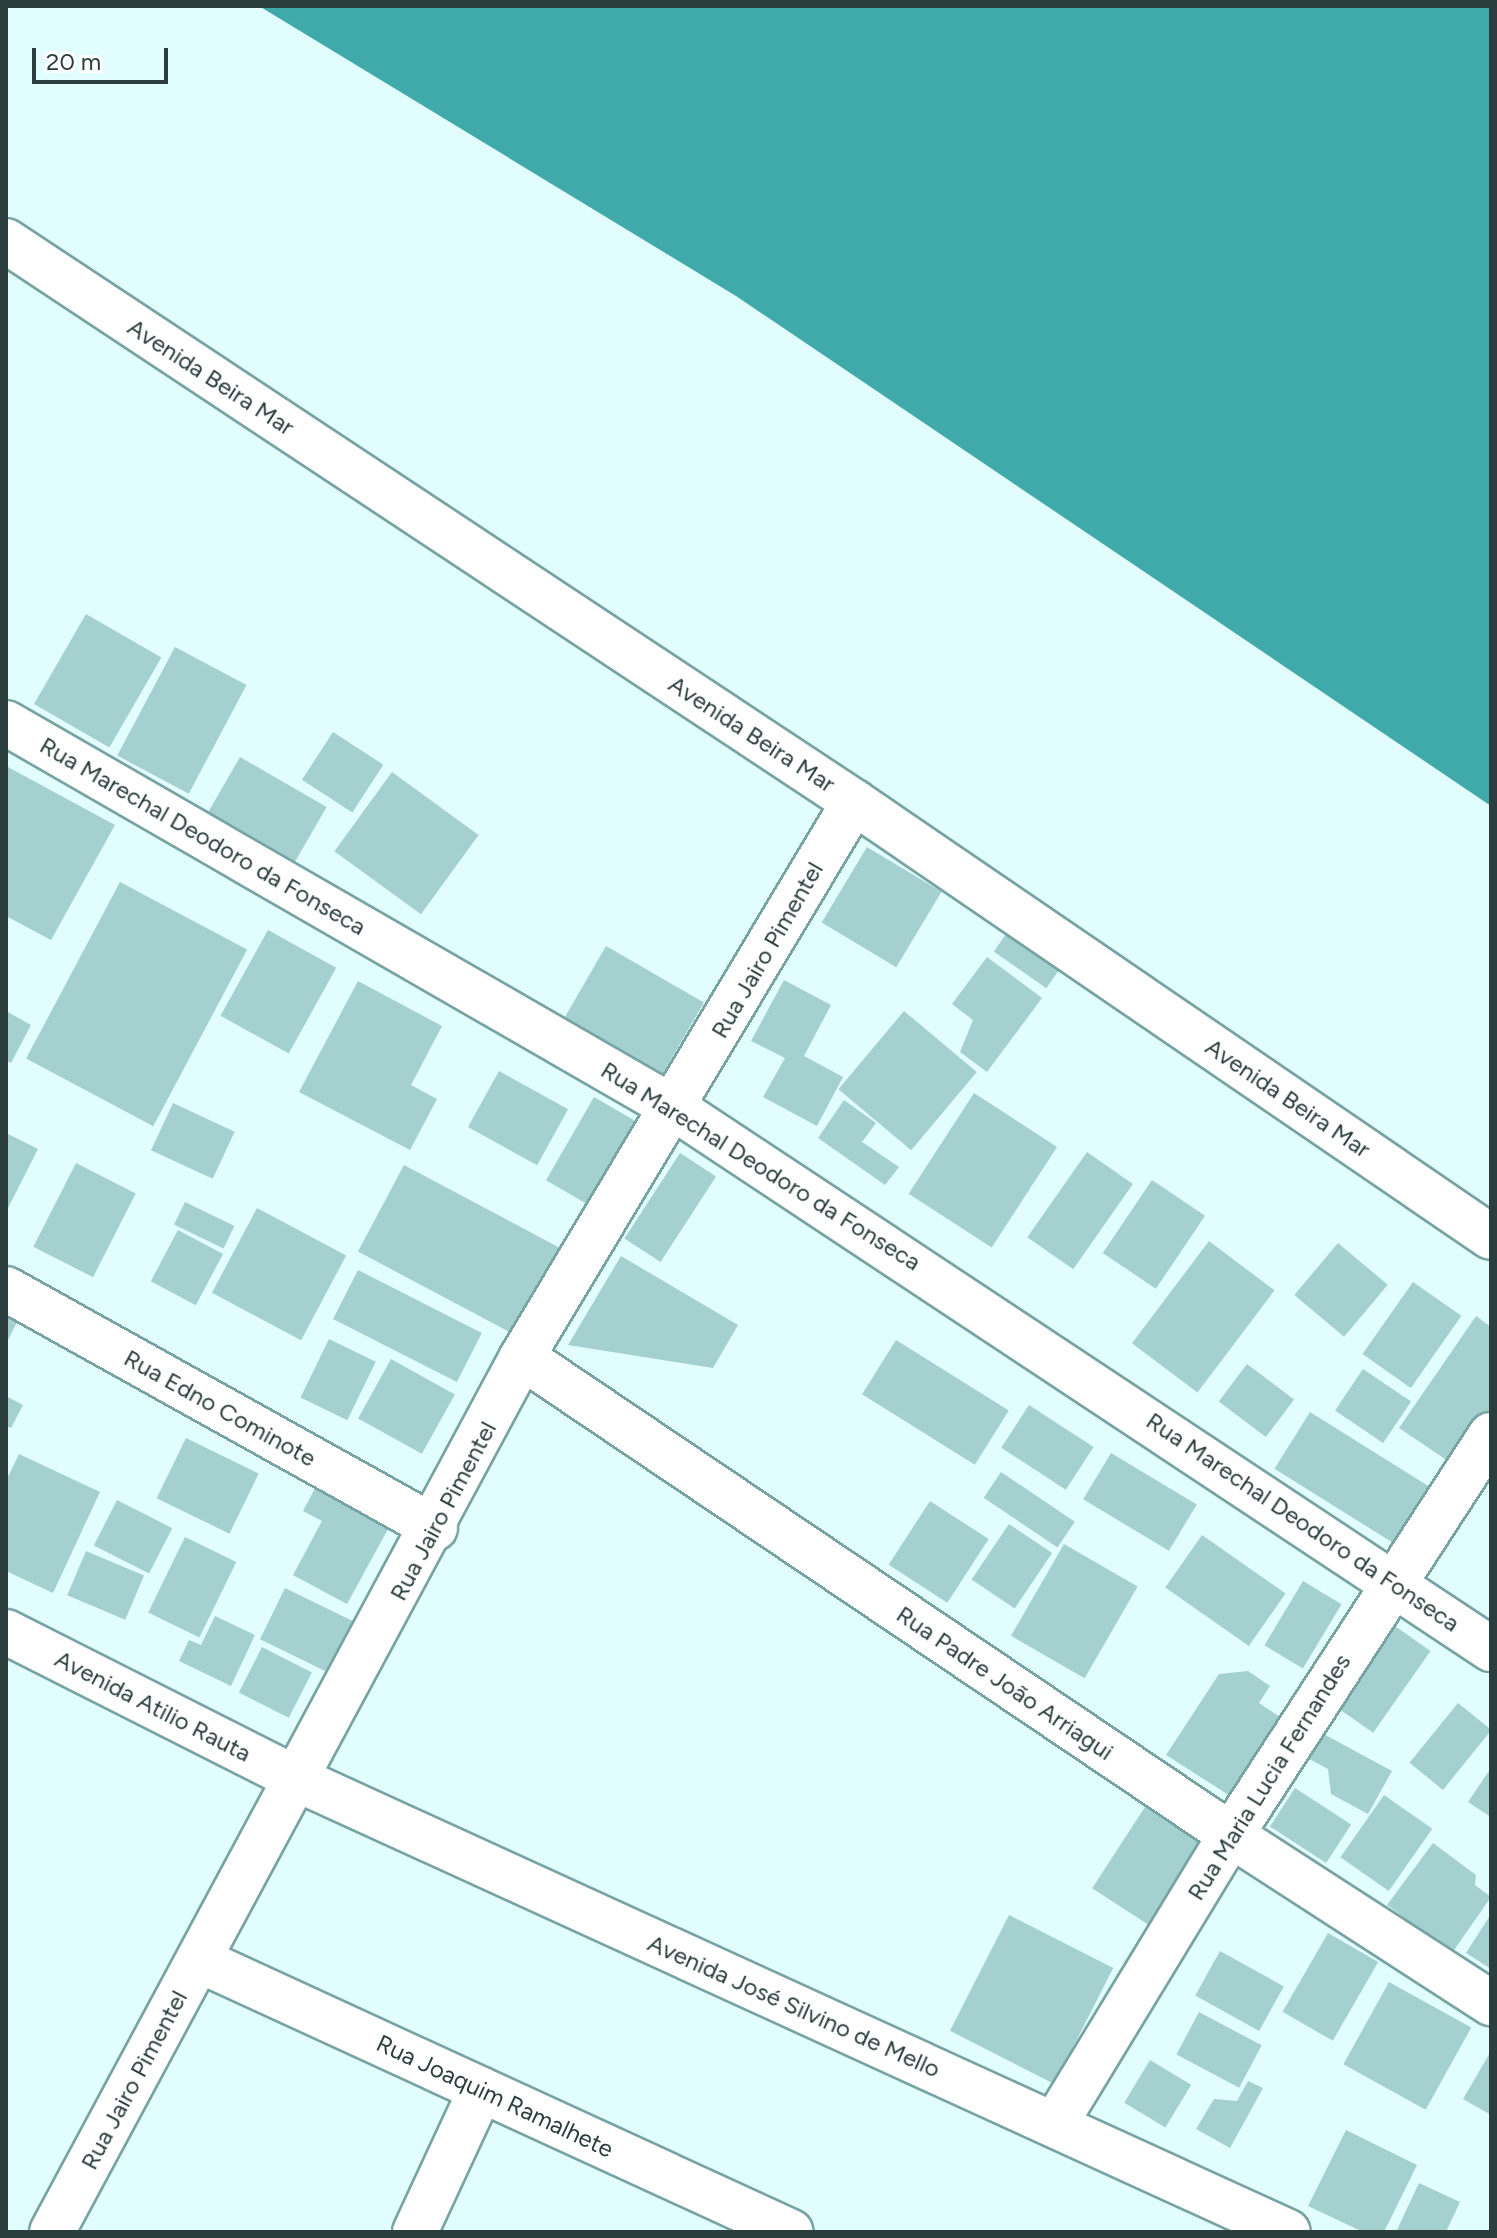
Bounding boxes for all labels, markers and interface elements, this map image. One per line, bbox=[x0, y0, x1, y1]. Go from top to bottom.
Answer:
scale bar bbox=[36, 32, 172, 82]
text: 20 m bbox=[46, 47, 101, 76]
street label: Avenida Beira Mar bbox=[122, 312, 300, 442]
street label: Avenida Beira Mar bbox=[663, 669, 841, 799]
street label: Rua Marechal Deodoro da Fonseca bbox=[35, 731, 371, 941]
street label: Rua Jairo Pimentel bbox=[705, 857, 829, 1043]
street label: Avenida Beira Mar bbox=[1200, 1032, 1376, 1164]
street label: Rua Marechal Deodoro da Fonseca bbox=[596, 1055, 926, 1277]
street label: Rua Edno Cominote bbox=[119, 1343, 321, 1473]
street label: Rua Marechal Deodoro da Fonseca bbox=[1141, 1406, 1465, 1638]
street label: Rua Jairo Pimentel bbox=[384, 1417, 502, 1605]
street label: Rua Padre João Arriagui bbox=[891, 1600, 1119, 1766]
street label: Avenida Atilio Rauta bbox=[50, 1644, 256, 1768]
street label: Rua Maria Lucia Fernandes bbox=[1181, 1649, 1357, 1905]
street label: Avenida José Silvino de Mello bbox=[643, 1928, 945, 2084]
street label: Rua Jairo Pimentel bbox=[75, 1986, 193, 2174]
street label: Rua Joaquim Ramalhete bbox=[372, 2028, 618, 2164]

